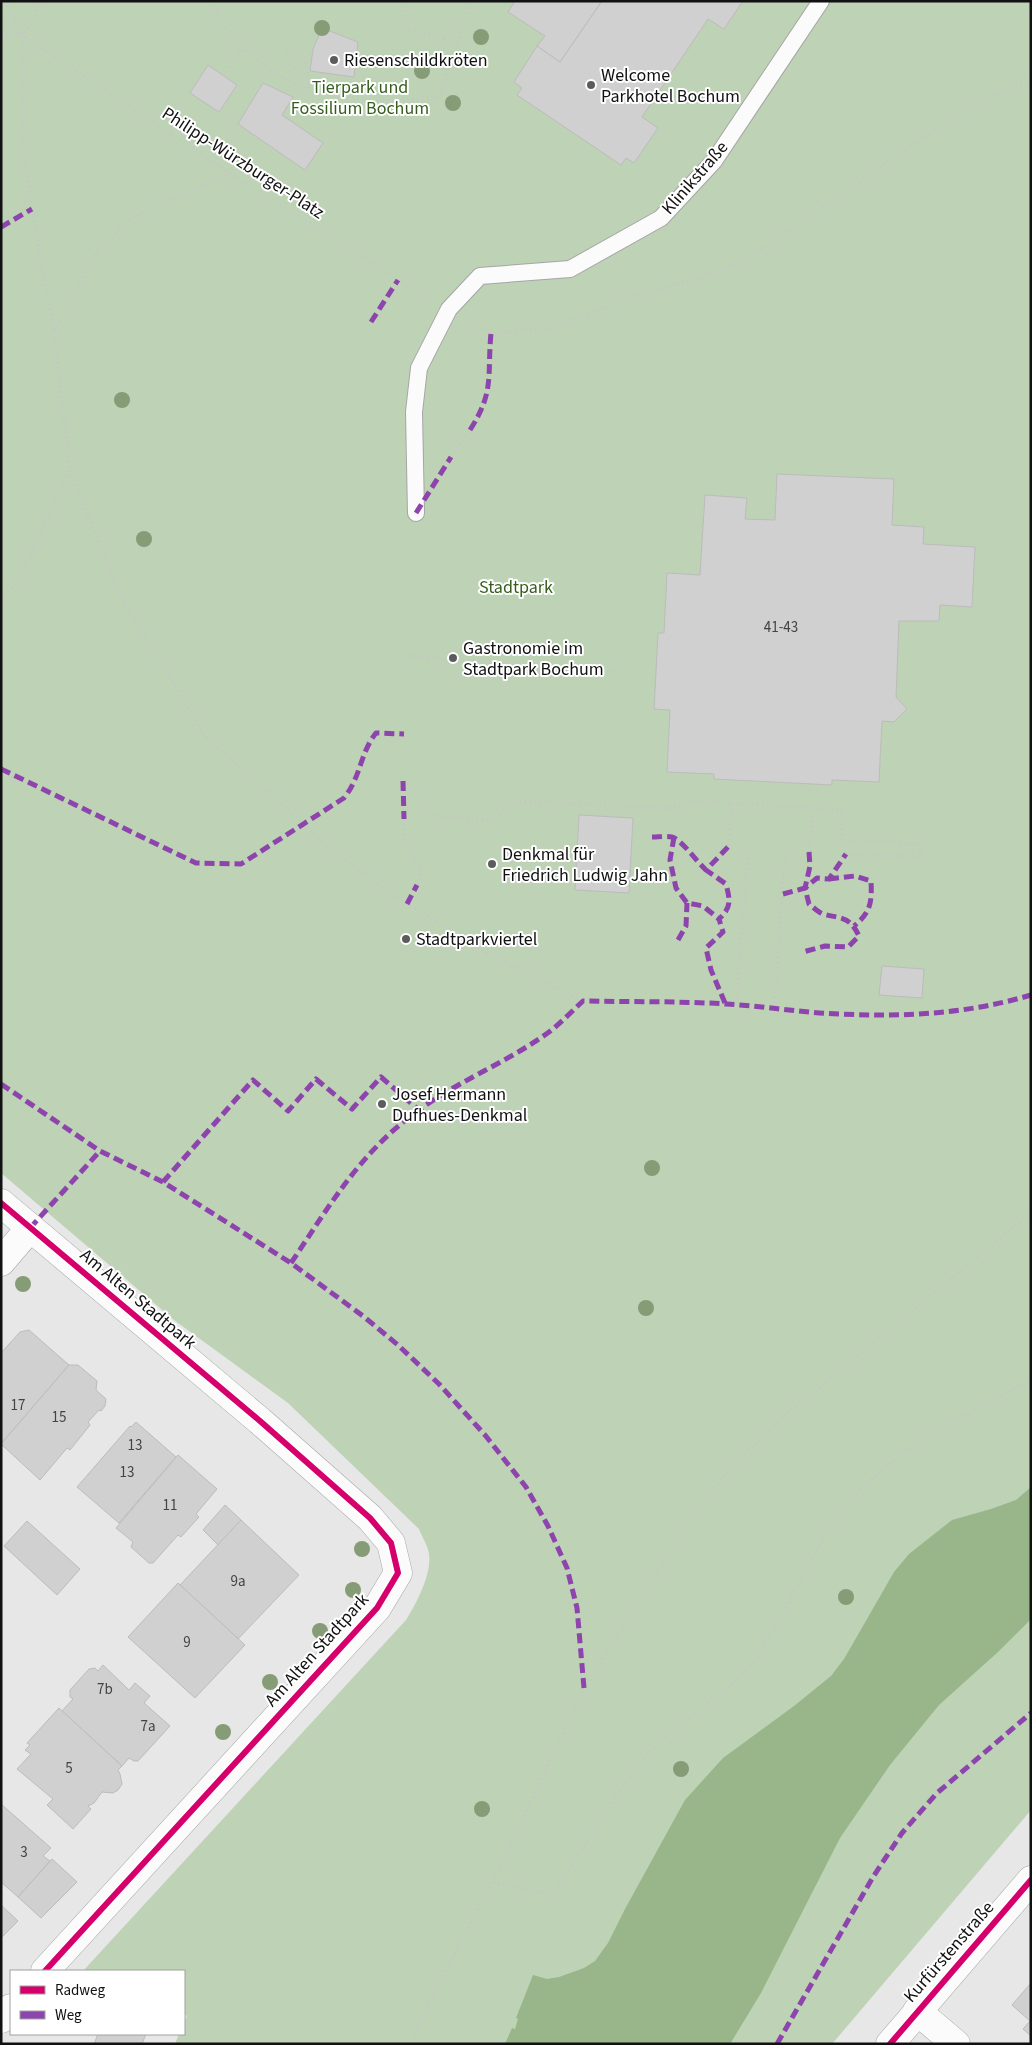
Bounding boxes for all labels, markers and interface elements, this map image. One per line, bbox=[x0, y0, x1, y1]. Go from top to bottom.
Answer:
place label: Riesenschildkröten bbox=[344, 48, 488, 73]
marker: Riesenschildkröten bbox=[328, 54, 340, 66]
place label: Welcome Parkhotel Bochum bbox=[601, 63, 740, 109]
park label: Tierpark und Fossilium Bochum bbox=[291, 75, 429, 121]
marker: Welcome Parkhotel Bochum bbox=[585, 79, 597, 91]
street label: Philipp-Würzburger-Platz bbox=[157, 101, 329, 225]
street label: Klinikstraße bbox=[656, 136, 734, 220]
park label: Stadtpark bbox=[479, 575, 553, 600]
house number: 41-43 bbox=[764, 617, 798, 638]
place label: Gastronomie im Stadtpark Bochum bbox=[463, 636, 604, 682]
marker: Gastronomie im Stadtpark Bochum bbox=[447, 652, 459, 664]
place label: Denkmal für Friedrich Ludwig Jahn bbox=[502, 842, 668, 888]
marker: Denkmal für Friedrich Ludwig Jahn bbox=[486, 858, 498, 870]
place label: Stadtparkviertel bbox=[416, 927, 537, 952]
marker: Stadtparkviertel bbox=[400, 933, 412, 945]
place label: Josef Hermann Dufhues-Denkmal bbox=[392, 1082, 527, 1128]
marker: Josef Hermann Dufhues-Denkmal bbox=[376, 1098, 388, 1110]
street label: Am Alten Stadtpark bbox=[74, 1243, 202, 1355]
house number: 17 bbox=[11, 1395, 25, 1416]
house number: 15 bbox=[52, 1407, 66, 1428]
house number: 13 bbox=[128, 1435, 142, 1456]
house number: 13 bbox=[120, 1462, 134, 1483]
house number: 11 bbox=[163, 1495, 177, 1516]
house number: 9a bbox=[230, 1571, 246, 1592]
street label: Am Alten Stadtpark bbox=[259, 1588, 375, 1712]
house number: 9 bbox=[183, 1632, 191, 1653]
house number: 7b bbox=[97, 1679, 113, 1700]
house number: 7a bbox=[140, 1716, 156, 1737]
house number: 5 bbox=[65, 1758, 73, 1779]
house number: 3 bbox=[20, 1842, 28, 1863]
street label: Kurfürstenstraße bbox=[898, 1896, 1000, 2008]
legend bbox=[10, 1970, 185, 2035]
text: Radweg bbox=[55, 1980, 105, 2001]
text: Weg bbox=[55, 2005, 82, 2026]

